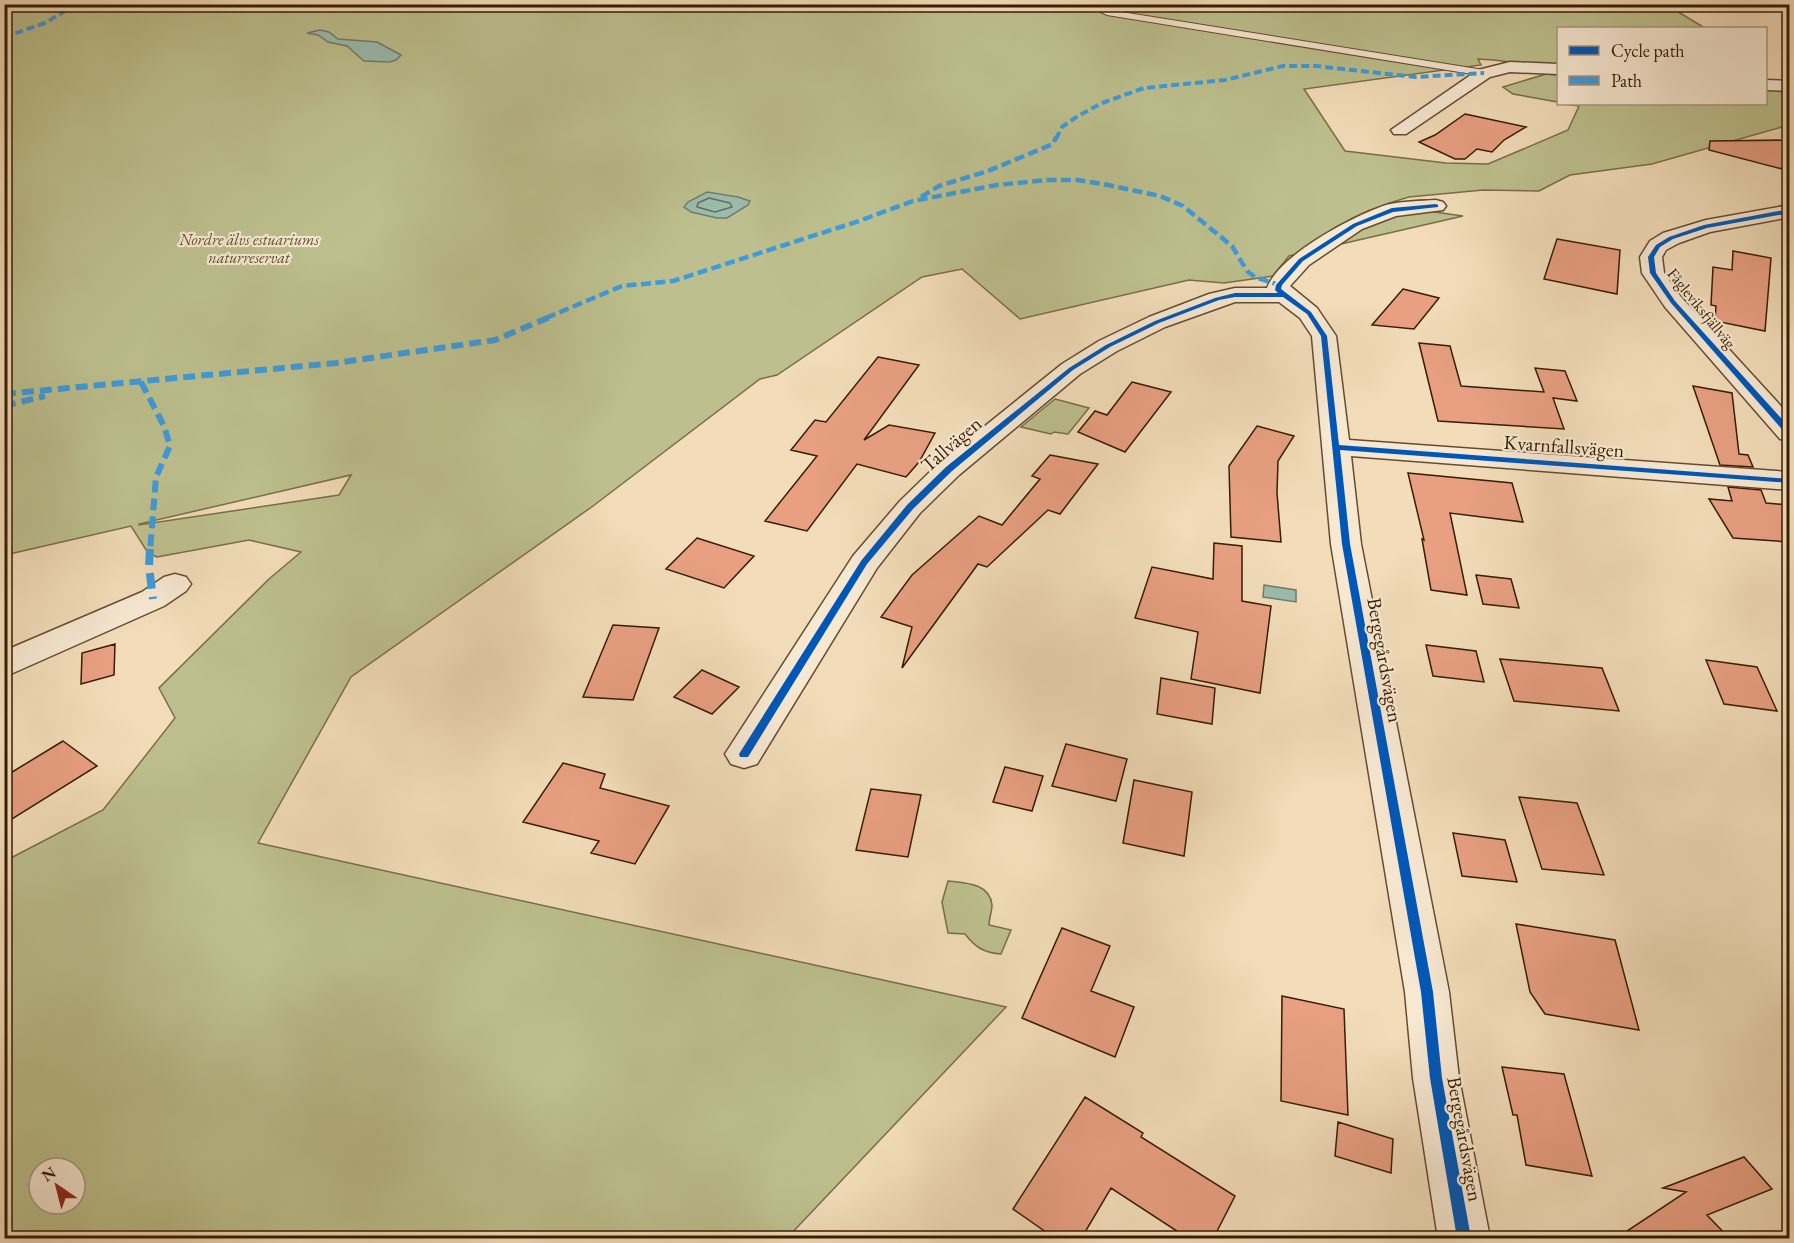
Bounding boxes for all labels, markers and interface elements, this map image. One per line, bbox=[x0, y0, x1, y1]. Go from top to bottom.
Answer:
legend bbox=[1557, 27, 1767, 105]
text: Cycle path bbox=[1611, 39, 1685, 62]
text: Path bbox=[1611, 69, 1642, 92]
park label: Nordre älvs estuariums naturreservat bbox=[178, 229, 319, 268]
street label: Fågleviksfjällväg bbox=[1663, 264, 1741, 354]
street label: Tallvägen bbox=[915, 410, 987, 478]
street label: Kvarnfallsvägen bbox=[1503, 429, 1626, 463]
street label: Bergegårdsvägen bbox=[1361, 596, 1409, 725]
street label: Bergegårdsvägen bbox=[1441, 1075, 1489, 1204]
north arrow bbox=[27, 1156, 87, 1216]
text: N bbox=[37, 1162, 60, 1186]

